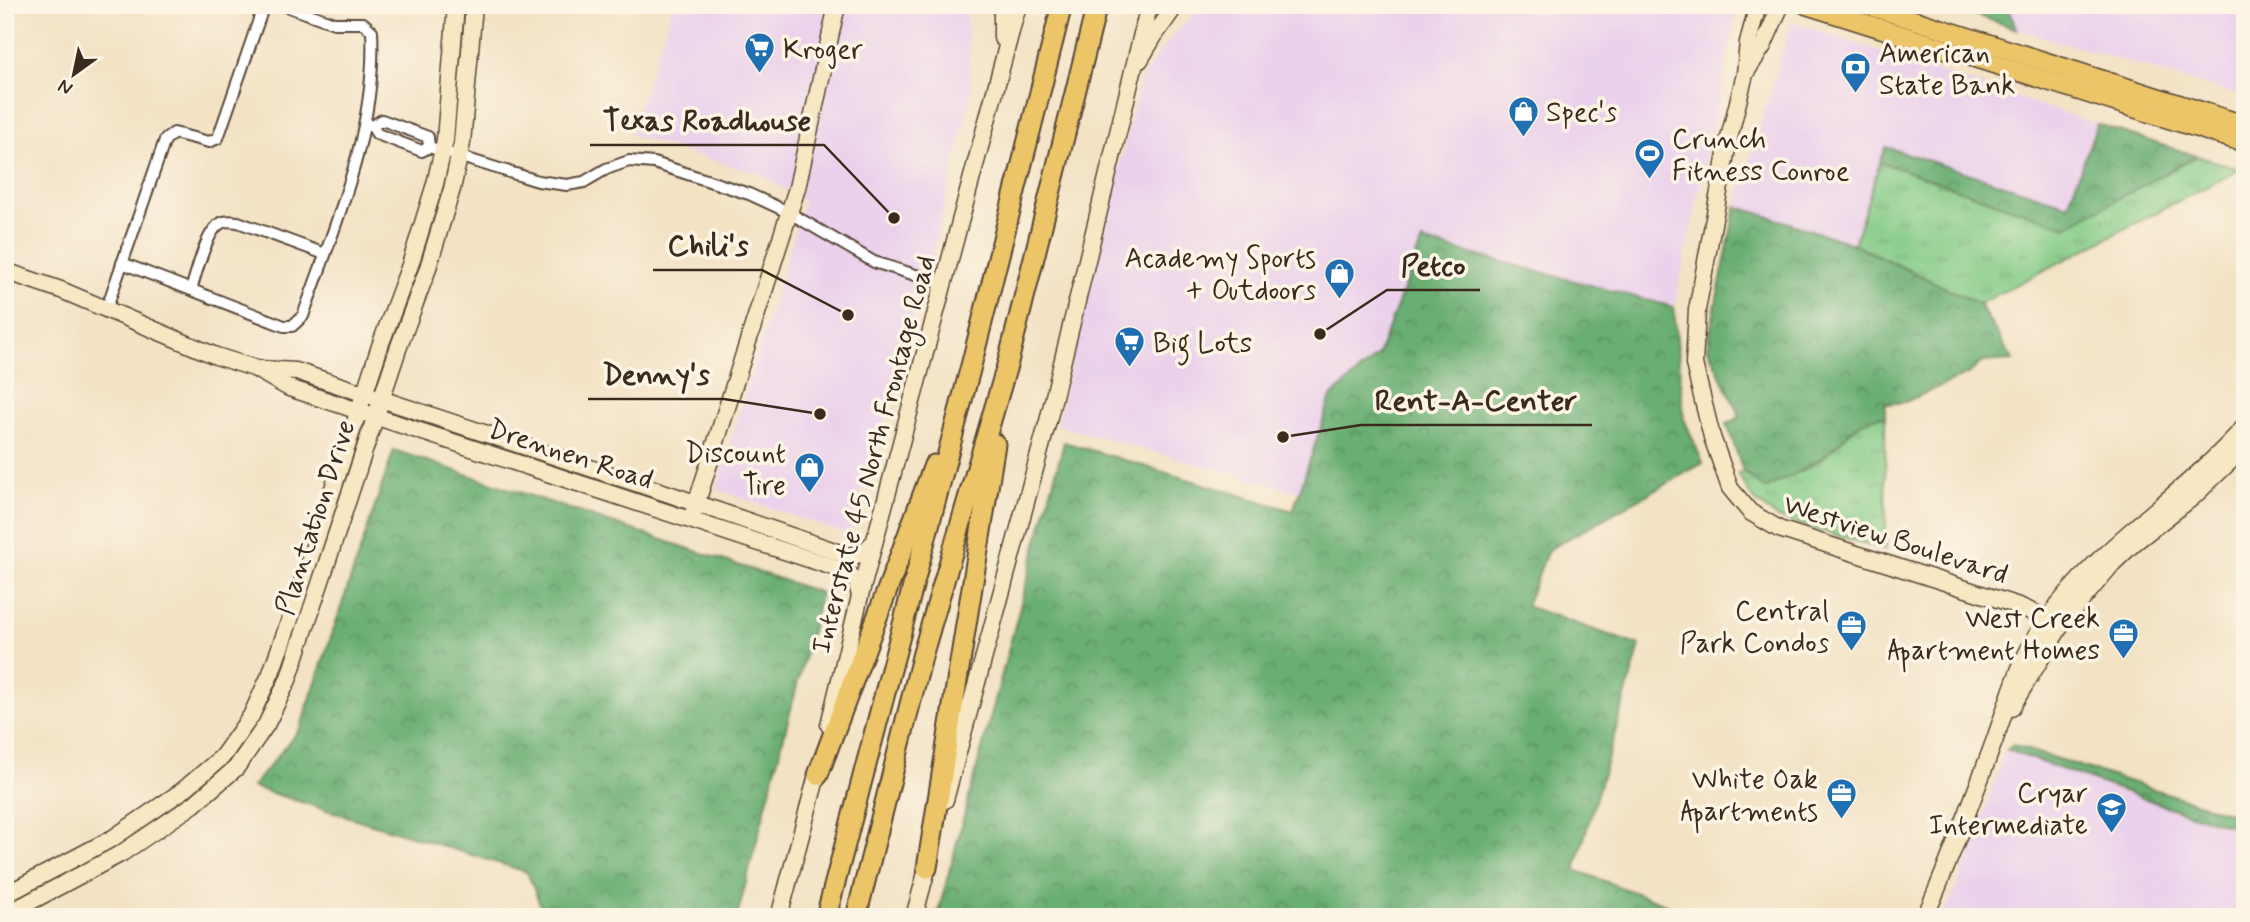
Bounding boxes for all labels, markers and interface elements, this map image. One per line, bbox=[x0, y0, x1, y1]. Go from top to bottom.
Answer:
supermarket icon: Kroger bbox=[743, 31, 777, 75]
place label: Kroger bbox=[783, 32, 863, 69]
place label: American State Bank bbox=[1879, 36, 2015, 105]
north arrow bbox=[38, 38, 108, 108]
bank icon: American State Bank bbox=[1839, 51, 1873, 95]
text: N bbox=[53, 73, 78, 101]
callout: Texas Roadhouse bbox=[590, 94, 824, 145]
shop icon: Spec's bbox=[1506, 94, 1540, 138]
place label: Spec's bbox=[1546, 95, 1617, 132]
text: Texas Roadhouse bbox=[603, 102, 811, 141]
place label: Crunch Fitness Conroe bbox=[1672, 122, 1850, 191]
sports icon: Crunch Fitness Conroe bbox=[1632, 137, 1666, 181]
callout: Chili's bbox=[653, 219, 762, 270]
text: Chili's bbox=[667, 227, 749, 266]
callout: Petco bbox=[1387, 239, 1480, 290]
place label: Academy Sports + Outdoors bbox=[1125, 241, 1316, 310]
text: Petco bbox=[1401, 247, 1465, 286]
street label: Interstate 45 North Frontage Road bbox=[803, 251, 947, 658]
shop icon: Academy Sports + Outdoors bbox=[1322, 256, 1356, 300]
supermarket icon: Big Lots bbox=[1113, 325, 1147, 369]
place label: Big Lots bbox=[1153, 326, 1252, 366]
callout: Denny's bbox=[588, 348, 724, 399]
text: Denny's bbox=[602, 356, 710, 395]
callout: Rent-A-Center bbox=[1361, 374, 1592, 425]
text: Rent-A-Center bbox=[1375, 382, 1578, 421]
street label: Drennen Road bbox=[483, 411, 657, 499]
street label: Plantation Drive bbox=[267, 416, 365, 620]
place label: Discount Tire bbox=[685, 436, 786, 505]
shop icon: Discount Tire bbox=[792, 451, 826, 495]
street label: Westview Boulevard bbox=[1778, 487, 2012, 594]
place label: Central Park Condos bbox=[1680, 594, 1829, 663]
place label: West Creek Apartment Homes bbox=[1888, 601, 2100, 673]
office icon: Central Park Condos bbox=[1835, 609, 1869, 653]
office icon: West Creek Apartment Homes bbox=[2106, 616, 2140, 660]
place label: White Oak Apartments bbox=[1680, 762, 1818, 834]
place label: Cryar Intermediate bbox=[1929, 776, 2088, 845]
office icon: White Oak Apartments bbox=[1824, 777, 1858, 821]
school or university icon: Cryar Intermediate bbox=[2094, 791, 2128, 835]

